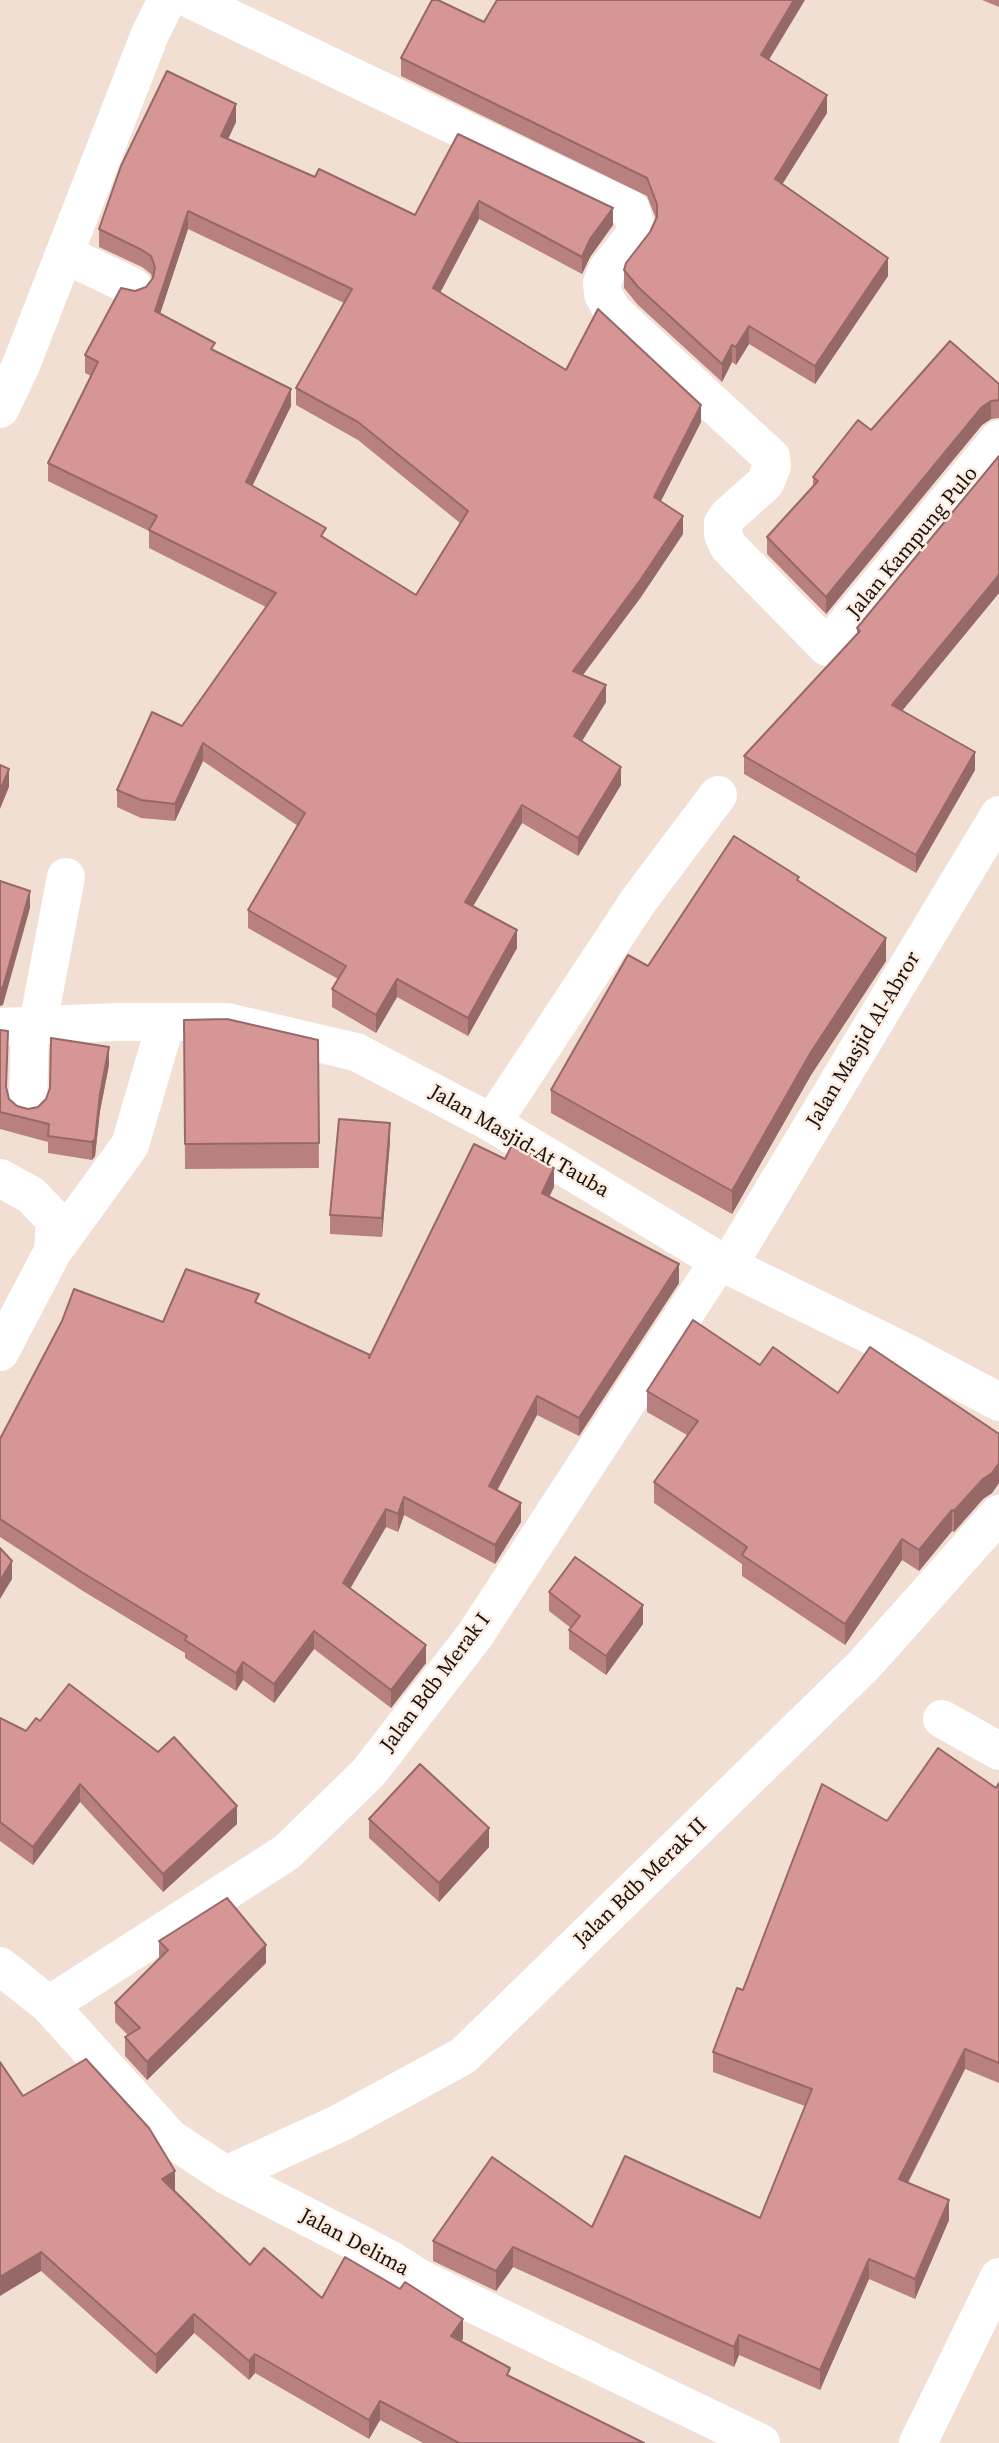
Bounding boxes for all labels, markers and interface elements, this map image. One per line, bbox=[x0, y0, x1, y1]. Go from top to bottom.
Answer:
street label: Jalan Kampung Pulo bbox=[842, 462, 984, 624]
street label: Jalan Masjid Al-Abror bbox=[802, 947, 926, 1133]
street label: Jalan Masjid-At Tauba bbox=[425, 1080, 613, 1204]
street label: Jalan Bdb Merak I bbox=[376, 1609, 496, 1757]
street label: Jalan Bdb Merak II bbox=[569, 1813, 713, 1953]
street label: Jalan Delima bbox=[295, 2204, 413, 2282]

